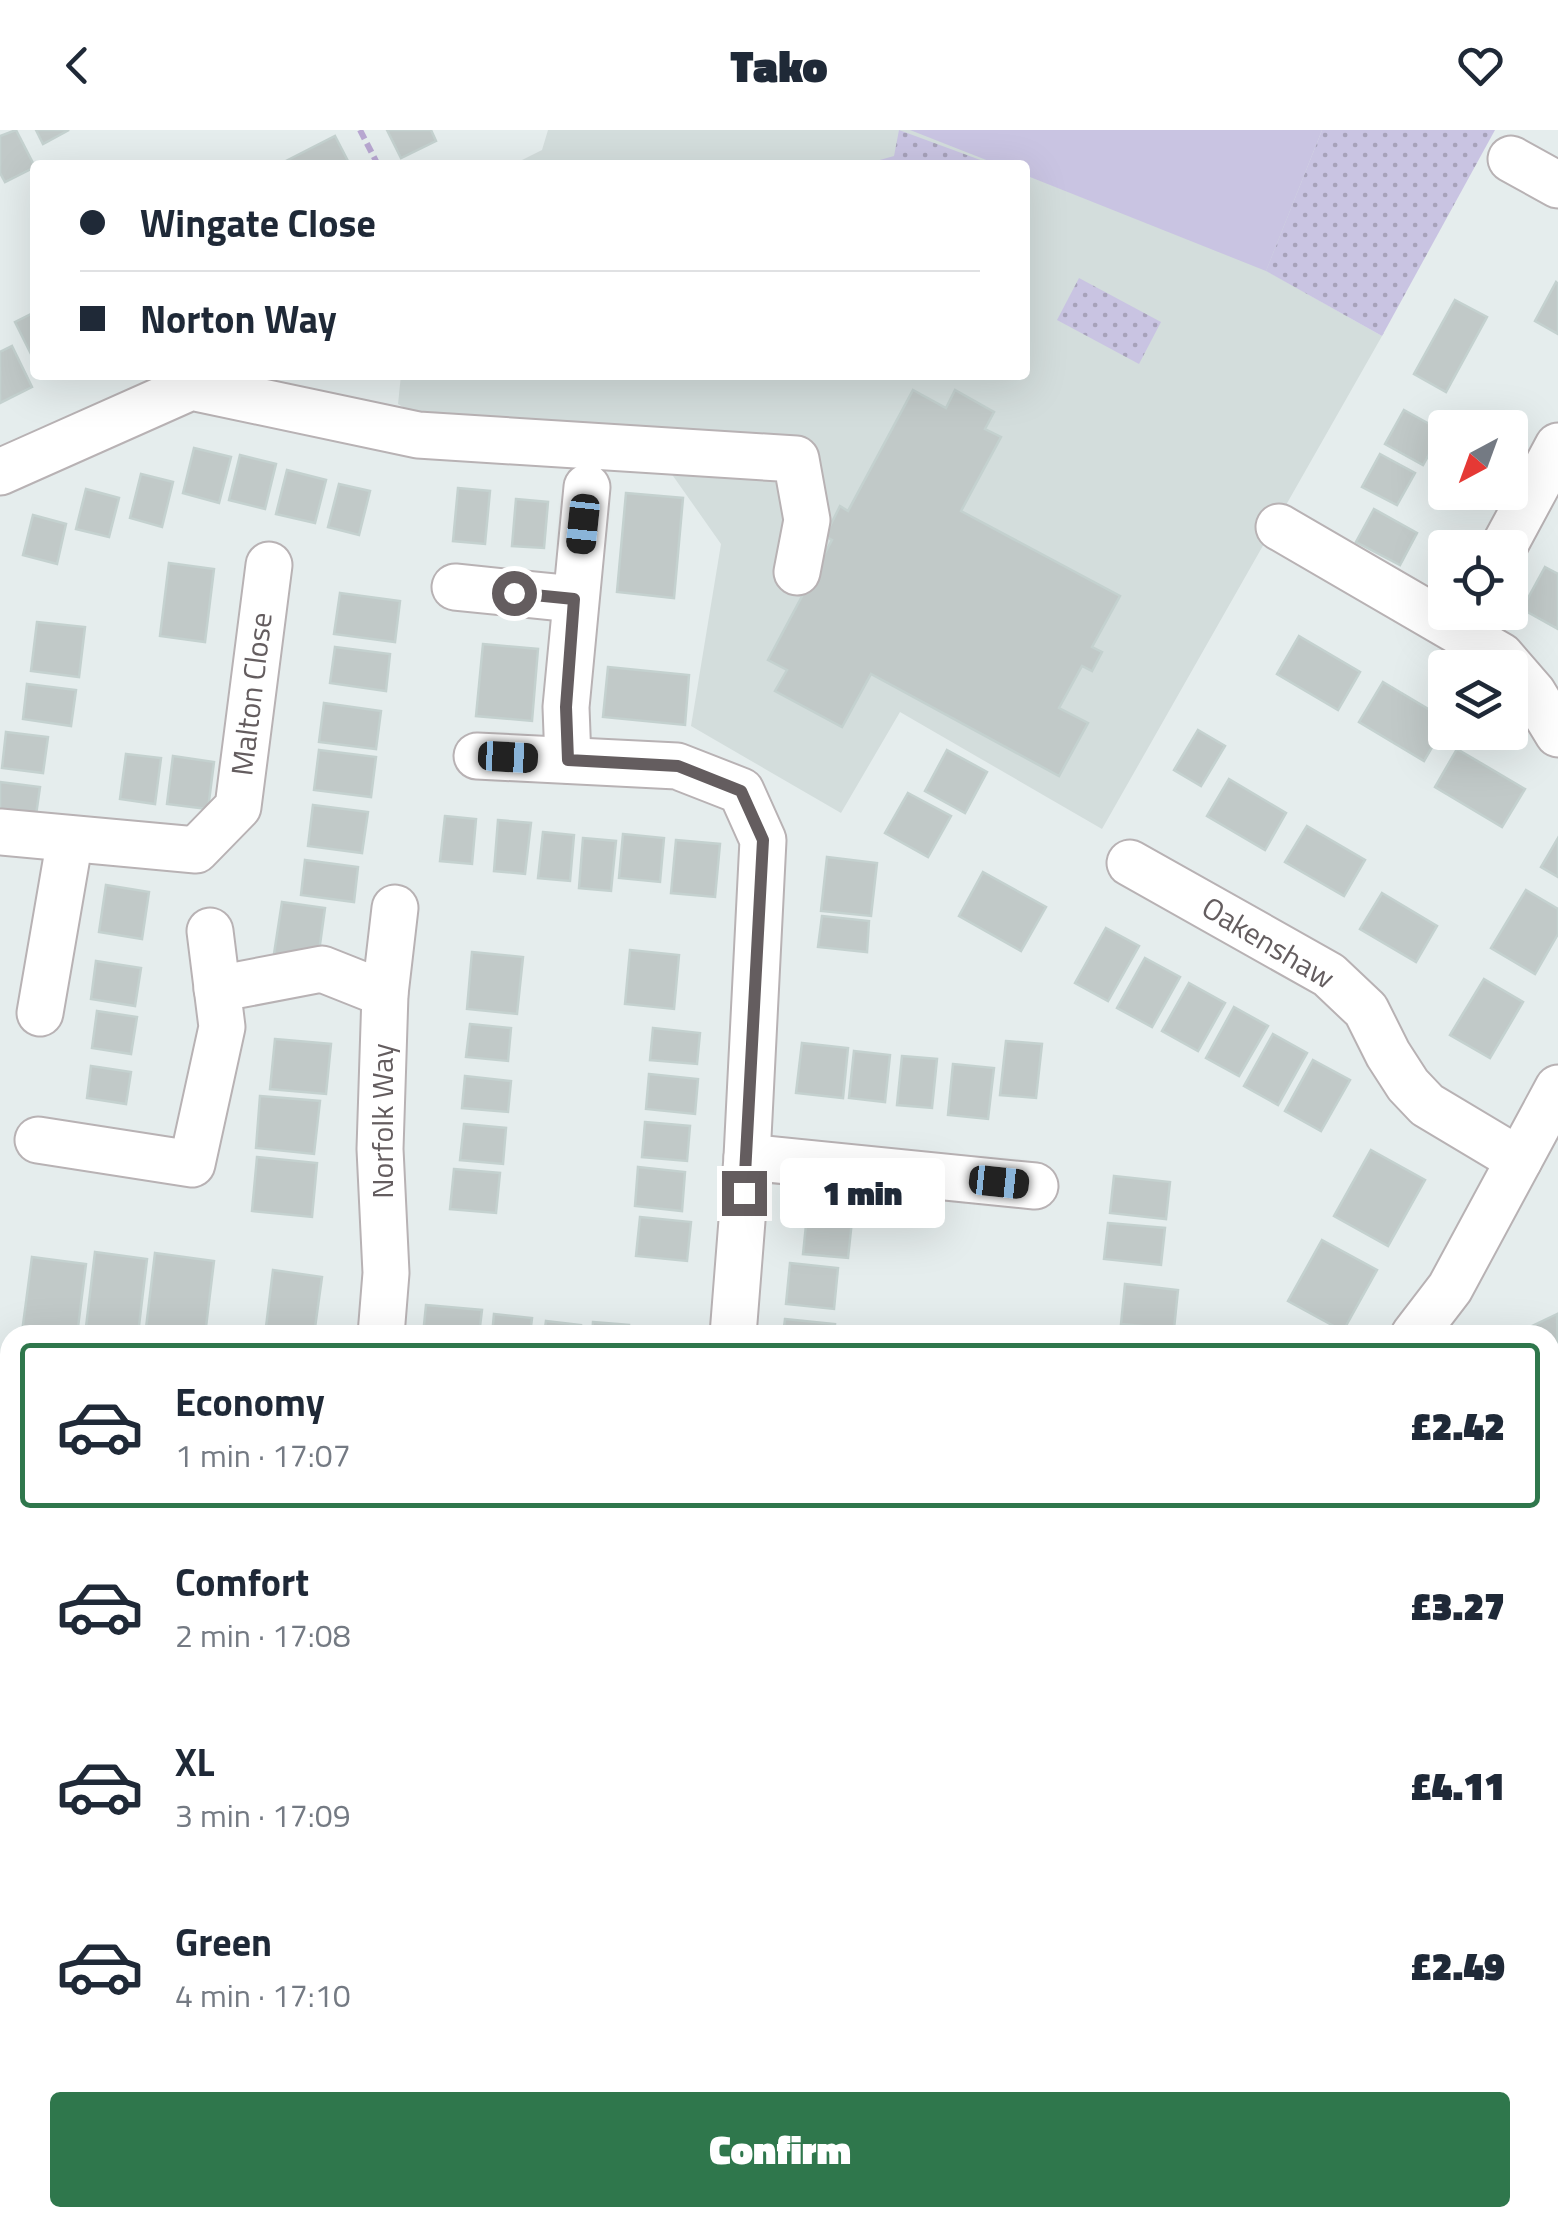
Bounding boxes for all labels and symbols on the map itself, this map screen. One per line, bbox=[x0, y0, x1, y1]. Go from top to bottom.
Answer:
north arrow bbox=[1428, 410, 1528, 510]
car bbox=[565, 493, 601, 555]
route start bbox=[492, 571, 537, 616]
street label: Malton Close bbox=[218, 609, 284, 778]
car bbox=[477, 740, 539, 774]
street label: Oakenshaw bbox=[1193, 884, 1344, 1000]
street label: Norfolk Way bbox=[359, 1043, 405, 1199]
callout: 1 min bbox=[779, 1158, 944, 1228]
car bbox=[968, 1164, 1030, 1200]
route end bbox=[722, 1171, 767, 1216]

